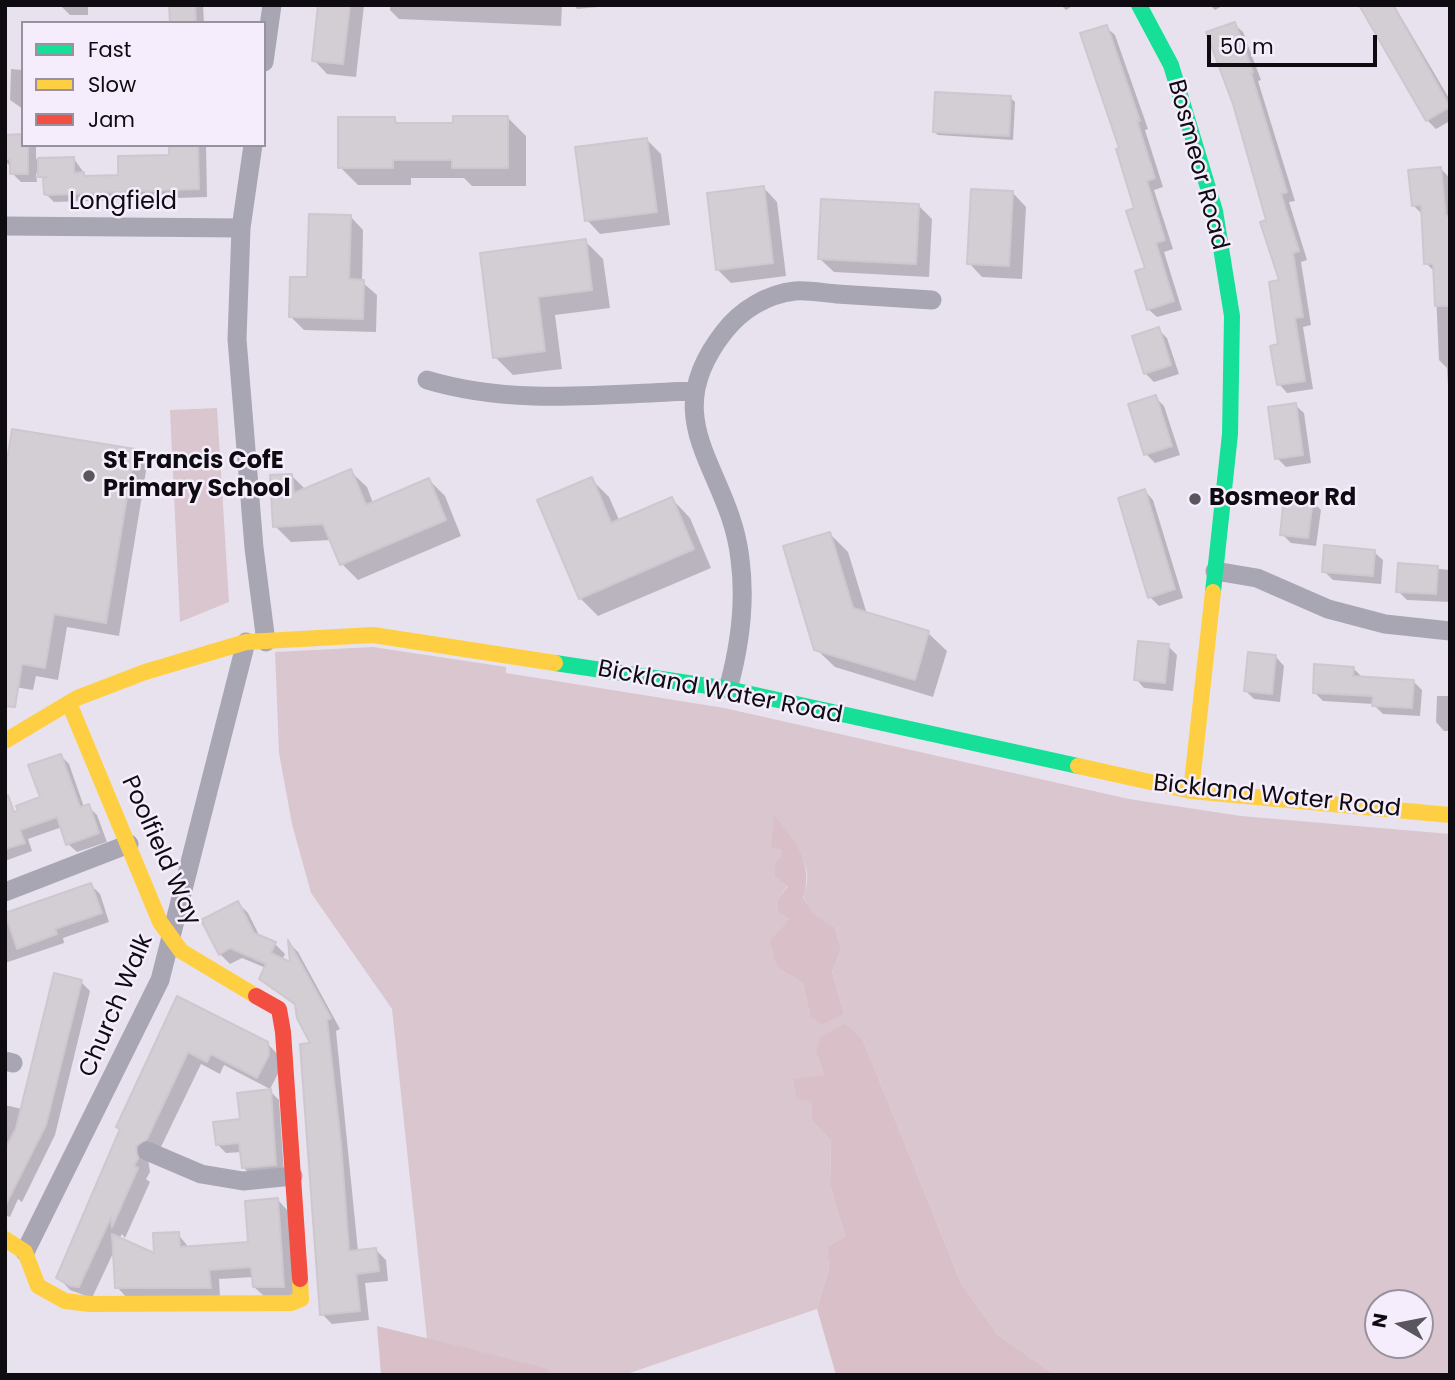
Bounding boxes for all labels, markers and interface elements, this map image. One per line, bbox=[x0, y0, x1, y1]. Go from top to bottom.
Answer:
legend bbox=[21, 21, 266, 147]
scale bar bbox=[1210, 21, 1380, 65]
text: 50 m bbox=[1220, 32, 1274, 61]
text: Fast bbox=[88, 35, 131, 64]
text: Slow bbox=[88, 70, 136, 99]
street label: Bosmeor Road bbox=[1160, 77, 1234, 253]
text: Jam bbox=[88, 105, 135, 134]
street label: Longfield bbox=[69, 189, 177, 217]
place label: St Francis CofE Primary School bbox=[103, 448, 291, 504]
marker: St Francis CofE Primary School bbox=[81, 468, 97, 484]
place label: Bosmeor Rd bbox=[1209, 485, 1356, 513]
marker: Bosmeor Rd bbox=[1187, 491, 1203, 507]
street label: Bickland Water Road bbox=[595, 655, 845, 731]
street label: Bickland Water Road bbox=[1152, 770, 1402, 824]
street label: Poolfield Way bbox=[114, 772, 206, 930]
street label: Church Walk bbox=[74, 930, 160, 1082]
north arrow bbox=[1364, 1289, 1434, 1359]
text: N bbox=[1365, 1311, 1394, 1330]

